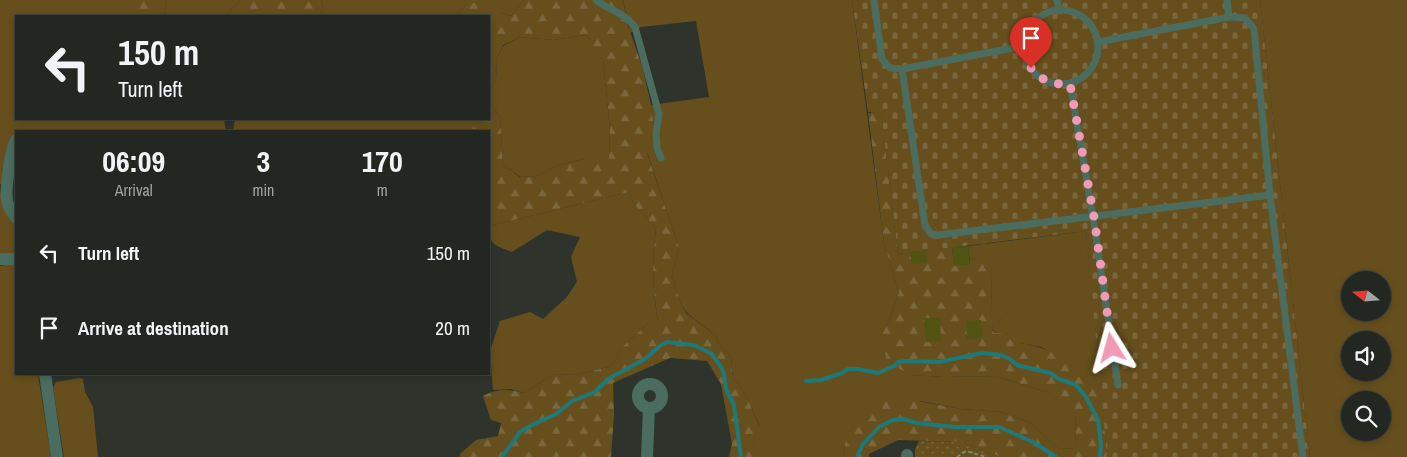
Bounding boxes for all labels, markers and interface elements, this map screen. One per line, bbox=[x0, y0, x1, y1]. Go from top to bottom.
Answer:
pin bbox=[1010, 17, 1052, 68]
icon: arrive bbox=[1017, 24, 1045, 52]
text: 150 m bbox=[118, 29, 199, 76]
icon: left bbox=[35, 35, 100, 100]
text: Turn left bbox=[118, 74, 183, 104]
text: 06:09 bbox=[102, 141, 165, 181]
text: 3 bbox=[257, 141, 270, 181]
text: 170 bbox=[362, 141, 403, 181]
text: Arrival bbox=[115, 179, 153, 201]
text: min bbox=[252, 179, 274, 201]
text: m bbox=[377, 179, 388, 201]
icon: left bbox=[35, 239, 63, 267]
text: Turn left bbox=[78, 240, 139, 266]
text: 150 m bbox=[427, 240, 470, 266]
north arrow bbox=[1341, 271, 1391, 321]
map controls bbox=[1341, 271, 1391, 441]
icon: arrive bbox=[35, 314, 63, 342]
text: Arrive at destination bbox=[78, 315, 229, 341]
text: 20 m bbox=[435, 315, 470, 341]
position arrow bbox=[1085, 321, 1137, 373]
button: sound bbox=[1341, 331, 1391, 381]
button: search bbox=[1341, 391, 1391, 441]

